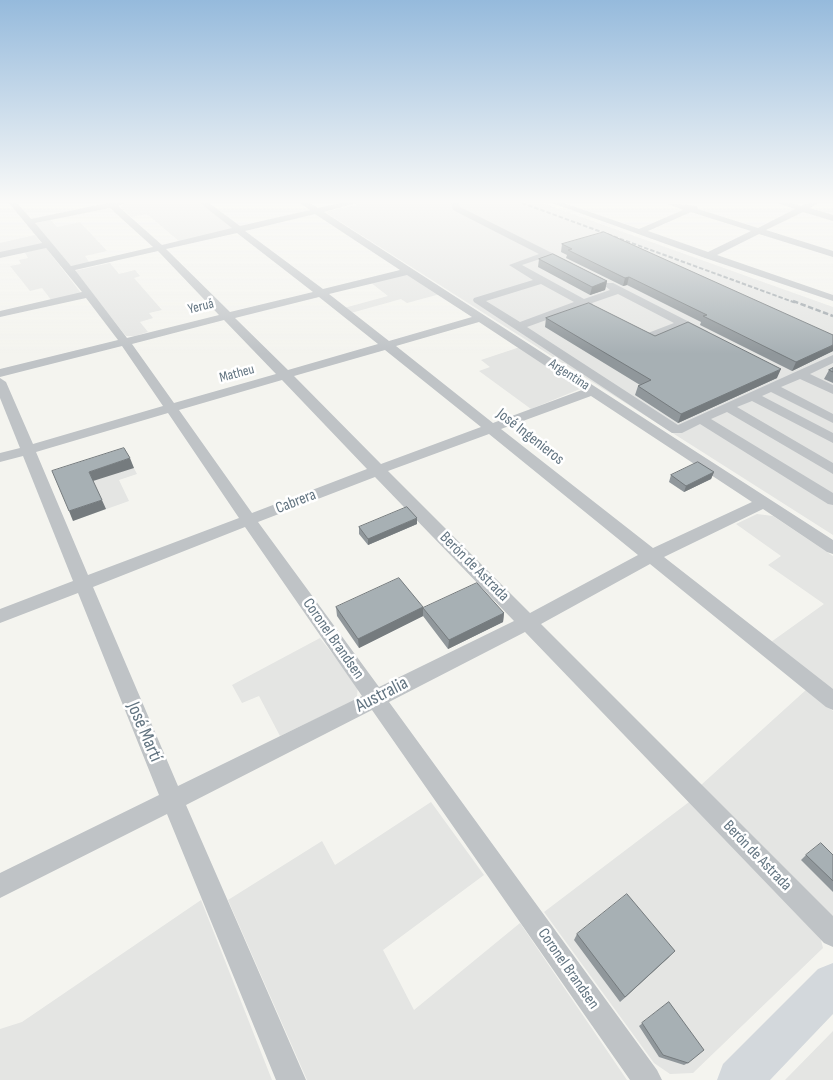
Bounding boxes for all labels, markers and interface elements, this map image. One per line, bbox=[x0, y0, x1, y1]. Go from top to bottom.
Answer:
street label: Yeruá bbox=[186, 296, 216, 318]
street label: Argentina bbox=[545, 356, 593, 394]
street label: Matheu bbox=[218, 361, 256, 387]
street label: José Ingenieros bbox=[492, 405, 568, 469]
street label: Cabrera bbox=[273, 486, 319, 518]
street label: Berón de Astrada bbox=[435, 528, 513, 606]
street label: Coronel Brandsen bbox=[298, 595, 368, 683]
street label: Australia bbox=[352, 672, 412, 718]
street label: José Martí bbox=[121, 699, 167, 765]
street label: Berón de Astrada bbox=[719, 817, 795, 895]
street label: Coronel Brandsen bbox=[533, 925, 603, 1013]

